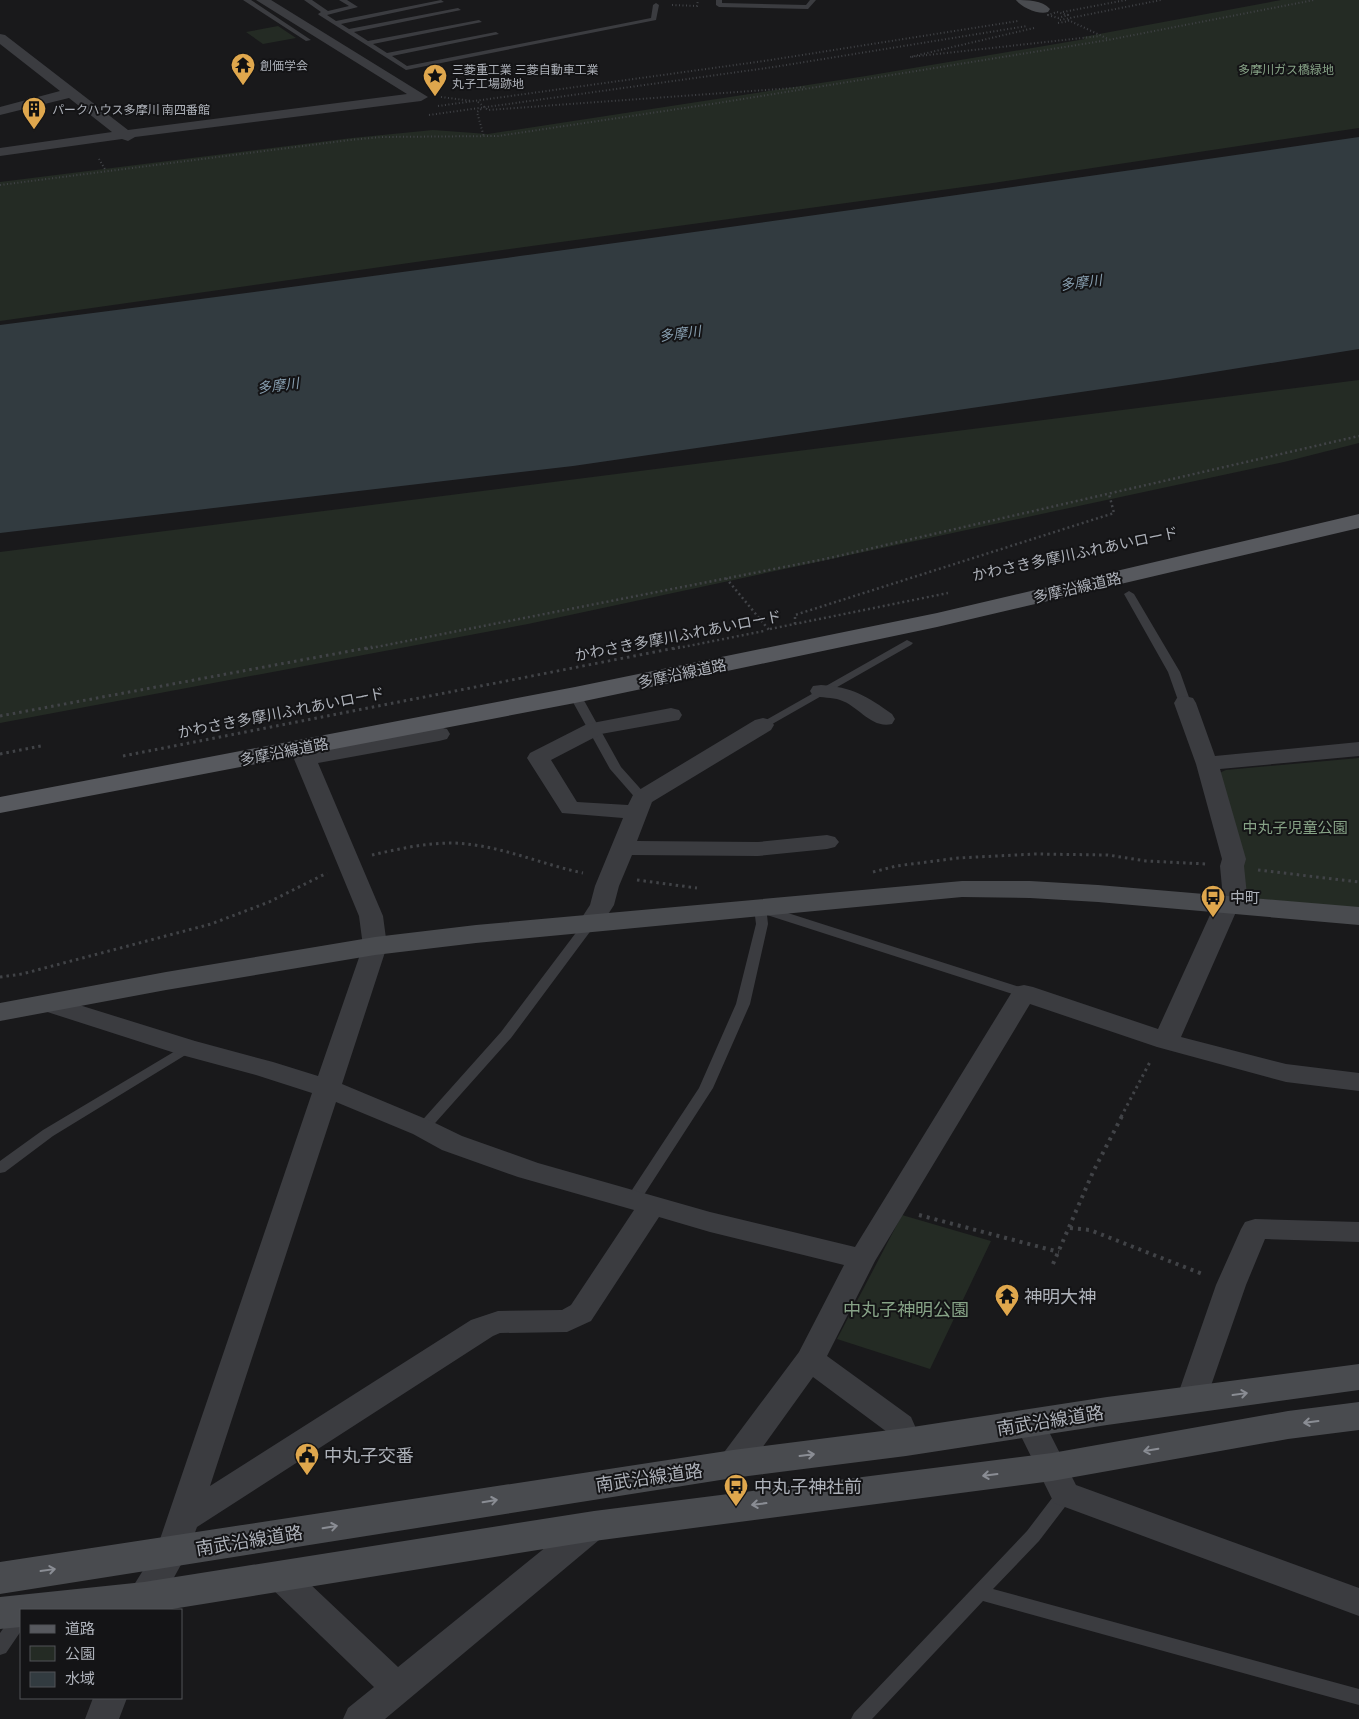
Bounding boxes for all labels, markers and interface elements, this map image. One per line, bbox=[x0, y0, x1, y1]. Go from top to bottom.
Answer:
temple icon: 創価学会 bbox=[230, 52, 256, 86]
place label: 創価学会 bbox=[260, 58, 308, 72]
place label: 三菱重工業 三菱自動車工業 丸子工場跡地 bbox=[452, 62, 599, 90]
park label: 多摩川ガス橋緑地 bbox=[1238, 62, 1334, 76]
place icon: 三菱重工業 三菱自動車工業 丸子工場跡地 bbox=[422, 63, 448, 97]
building icon: パークハウス多摩川 南四番館 bbox=[21, 96, 47, 130]
place label: パークハウス多摩川 南四番館 bbox=[52, 102, 210, 116]
water label: 多摩川 bbox=[1059, 271, 1105, 293]
water label: 多摩川 bbox=[658, 322, 704, 344]
water label: 多摩川 bbox=[256, 374, 302, 396]
street label: かわさき多摩川ふれあいロード bbox=[970, 522, 1180, 584]
street label: 多摩沿線道路 bbox=[1031, 568, 1123, 606]
street label: かわさき多摩川ふれあいロード bbox=[573, 606, 783, 664]
street label: 多摩沿線道路 bbox=[636, 655, 728, 691]
street label: かわさき多摩川ふれあいロード bbox=[176, 683, 386, 741]
street label: 多摩沿線道路 bbox=[238, 734, 330, 768]
park label: 中丸子児童公園 bbox=[1242, 818, 1348, 836]
bus stop icon: 中町 bbox=[1200, 884, 1226, 918]
place label: 中町 bbox=[1230, 888, 1260, 906]
temple icon: 神明大神 bbox=[994, 1283, 1020, 1317]
place label: 神明大神 bbox=[1024, 1285, 1096, 1307]
park label: 中丸子神明公園 bbox=[843, 1298, 969, 1320]
one-way arrow bbox=[1231, 1389, 1247, 1399]
street label: 南武沿線道路 bbox=[995, 1401, 1105, 1439]
one-way arrow bbox=[1303, 1417, 1319, 1427]
public building icon: 中丸子交番 bbox=[294, 1442, 320, 1476]
place label: 中丸子交番 bbox=[324, 1444, 414, 1466]
one-way arrow bbox=[1143, 1445, 1159, 1455]
one-way arrow bbox=[799, 1450, 815, 1460]
street label: 南武沿線道路 bbox=[594, 1459, 704, 1495]
one-way arrow bbox=[982, 1470, 998, 1480]
bus stop icon: 中丸子神社前 bbox=[723, 1473, 749, 1507]
place label: 中丸子神社前 bbox=[754, 1475, 862, 1497]
one-way arrow bbox=[482, 1496, 498, 1506]
one-way arrow bbox=[752, 1499, 768, 1509]
street label: 南武沿線道路 bbox=[194, 1521, 304, 1559]
one-way arrow bbox=[322, 1521, 338, 1531]
one-way arrow bbox=[40, 1565, 56, 1575]
legend bbox=[20, 1609, 182, 1699]
text: 道路 bbox=[65, 1619, 95, 1637]
text: 公園 bbox=[65, 1644, 95, 1662]
text: 水域 bbox=[65, 1669, 95, 1687]

